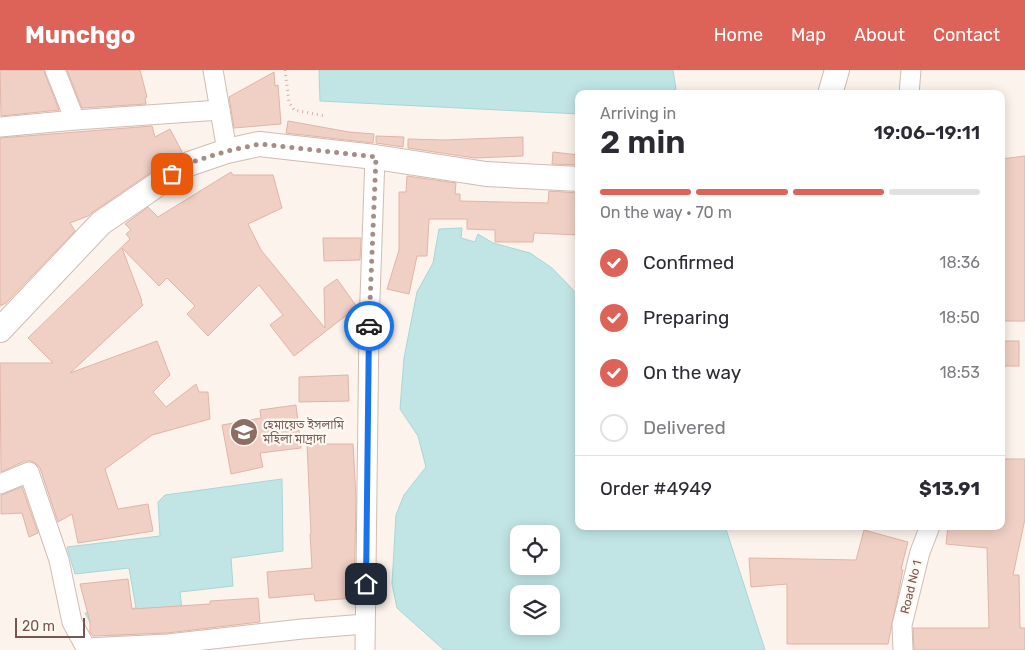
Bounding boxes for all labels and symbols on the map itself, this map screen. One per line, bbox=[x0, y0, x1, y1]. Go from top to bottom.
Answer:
pin bbox=[151, 153, 193, 195]
courier bbox=[344, 301, 394, 351]
school or university icon: হেমায়েত ইসলামি মহিলা মাদ্রাদা bbox=[229, 417, 259, 447]
place label: হেমায়েত ইসলামি মহিলা মাদ্রাদা bbox=[262, 417, 345, 446]
street label: Road No 1 bbox=[898, 559, 924, 615]
pin bbox=[345, 563, 387, 605]
scale bar bbox=[15, 615, 85, 638]

